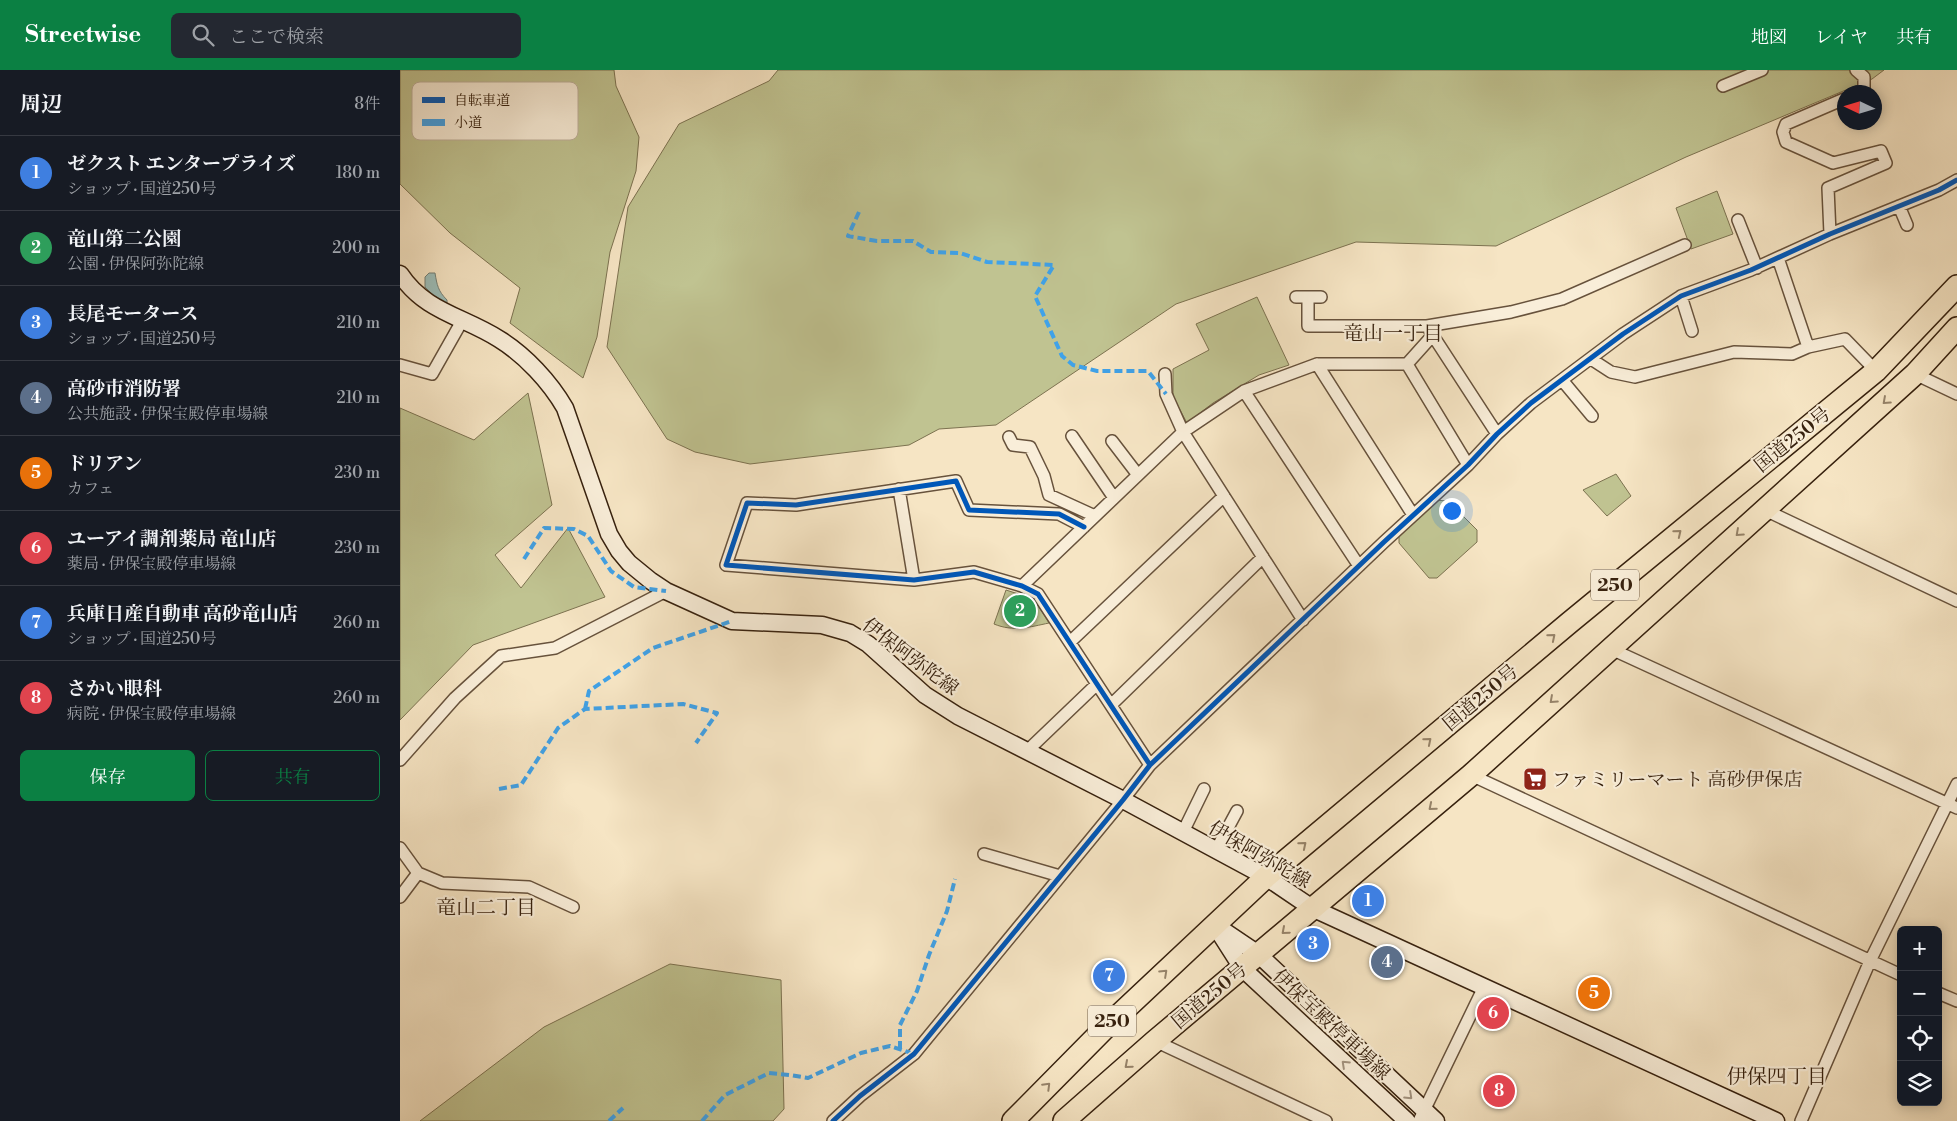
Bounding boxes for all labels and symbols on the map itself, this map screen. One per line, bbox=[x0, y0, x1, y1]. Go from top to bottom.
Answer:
legend bbox=[412, 82, 578, 140]
north arrow bbox=[1837, 85, 1882, 130]
text: 自転車道 bbox=[454, 92, 510, 110]
text: 小道 bbox=[454, 114, 482, 132]
district label: 竜山一丁目 bbox=[1343, 322, 1443, 347]
one-way arrow bbox=[1883, 395, 1892, 404]
street label: 国道250号 bbox=[1750, 402, 1836, 478]
your location bbox=[1439, 498, 1465, 524]
one-way arrow bbox=[1736, 527, 1745, 536]
one-way arrow bbox=[1672, 530, 1681, 539]
road number: 250 bbox=[1591, 570, 1639, 600]
pin: 2 bbox=[1004, 592, 1036, 630]
street label: 伊保阿弥陀線 bbox=[858, 613, 963, 701]
one-way arrow bbox=[1546, 634, 1555, 642]
street label: 国道250号 bbox=[1438, 659, 1523, 736]
one-way arrow bbox=[1550, 694, 1559, 703]
one-way arrow bbox=[1422, 738, 1431, 747]
supermarket icon: ファミリーマート 高砂伊保店 bbox=[1522, 766, 1548, 792]
place label: ファミリーマート 高砂伊保店 bbox=[1552, 768, 1803, 792]
one-way arrow bbox=[1428, 802, 1437, 811]
street label: 伊保阿弥陀線 bbox=[1204, 816, 1315, 894]
one-way arrow bbox=[1297, 843, 1306, 851]
pin: 1 bbox=[1352, 882, 1384, 920]
district label: 竜山二丁目 bbox=[436, 896, 536, 921]
one-way arrow bbox=[1281, 925, 1290, 934]
pin: 3 bbox=[1297, 925, 1329, 963]
pin: 4 bbox=[1371, 943, 1403, 981]
pin: 7 bbox=[1093, 957, 1125, 995]
street label: 国道250号 bbox=[1167, 957, 1252, 1034]
street label: 伊保宝殿停車場線 bbox=[1268, 964, 1395, 1085]
one-way arrow bbox=[1158, 970, 1167, 979]
pin: 5 bbox=[1578, 974, 1610, 1012]
pin: 6 bbox=[1477, 994, 1509, 1032]
road number: 250 bbox=[1088, 1006, 1136, 1036]
one-way arrow bbox=[1124, 1060, 1133, 1069]
one-way arrow bbox=[1342, 1061, 1351, 1070]
district label: 伊保四丁目 bbox=[1727, 1065, 1827, 1090]
pin: 8 bbox=[1483, 1072, 1515, 1110]
one-way arrow bbox=[1042, 1083, 1051, 1092]
one-way arrow bbox=[1403, 1090, 1412, 1099]

